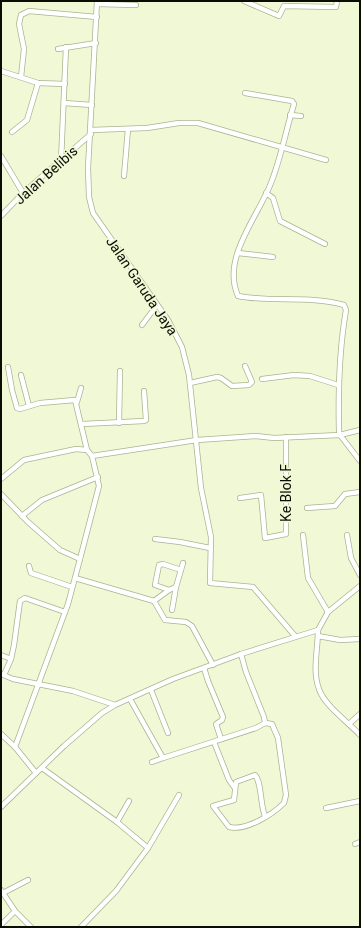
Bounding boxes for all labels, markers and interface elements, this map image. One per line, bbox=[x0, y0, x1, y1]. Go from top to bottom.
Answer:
street label: Jalan Belibis bbox=[11, 143, 81, 207]
street label: Jalan Garuda Jaya bbox=[103, 234, 181, 338]
street label: Ke Blok F bbox=[278, 464, 294, 522]

